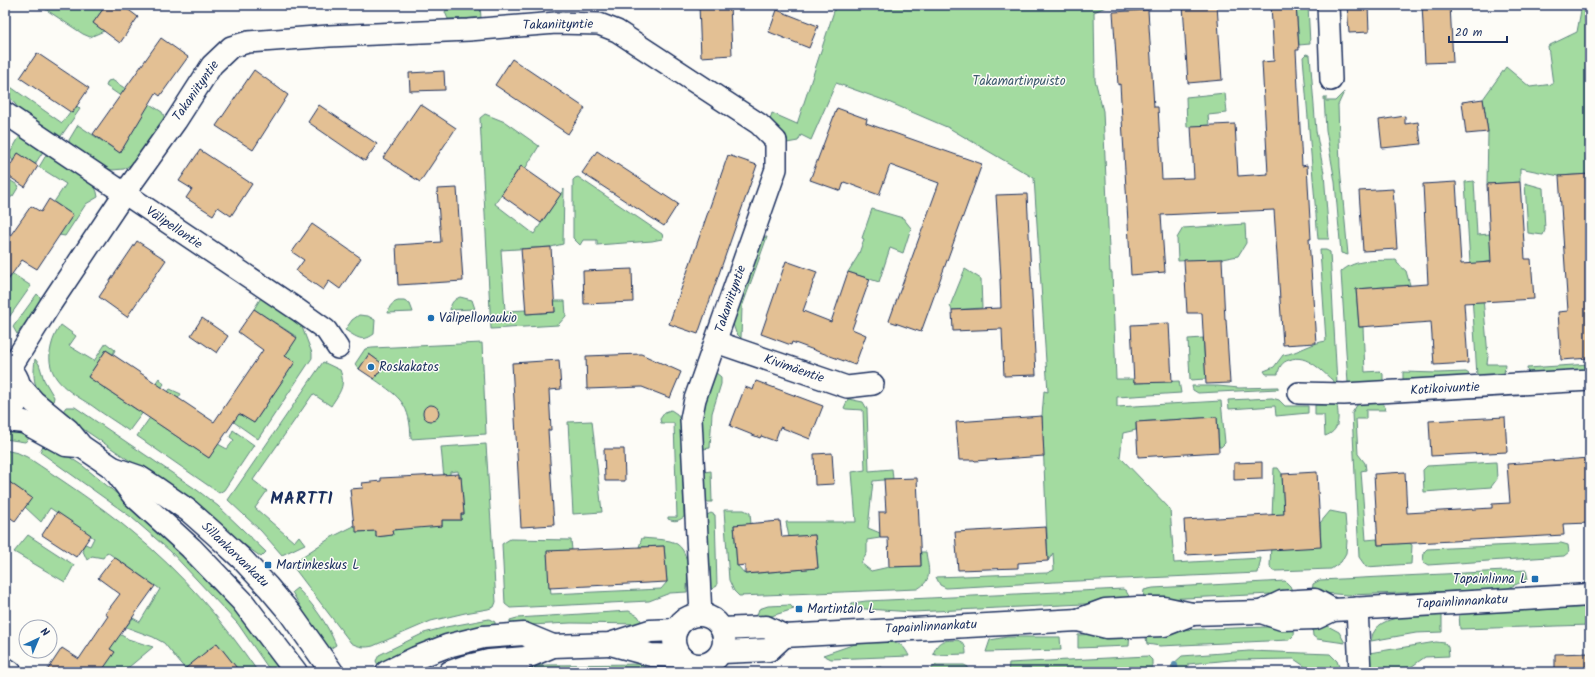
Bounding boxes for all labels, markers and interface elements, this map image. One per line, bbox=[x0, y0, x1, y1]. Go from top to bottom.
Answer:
street label: Takaniityntie bbox=[523, 14, 594, 36]
scale bar bbox=[1449, 18, 1507, 44]
text: 20 m bbox=[1455, 23, 1483, 42]
street label: Takaniityntie bbox=[167, 56, 225, 126]
park label: Takamartinpuisto bbox=[972, 71, 1066, 92]
street label: Välipellontie bbox=[141, 201, 207, 255]
street label: Takaniityntie bbox=[710, 262, 752, 336]
place label: Välipellonaukio bbox=[439, 308, 517, 329]
marker: Välipellonaukio bbox=[426, 313, 436, 323]
street label: Kivimäentie bbox=[761, 349, 827, 389]
place label: Roskakatos bbox=[379, 357, 439, 378]
marker: Roskakatos bbox=[366, 362, 376, 372]
street label: Kotikoivuntie bbox=[1410, 377, 1480, 401]
district label: MARTTI bbox=[270, 486, 334, 513]
street label: Sillankorvankatu bbox=[196, 517, 274, 594]
place label: Martinkeskus L bbox=[276, 555, 359, 576]
marker: Martinkeskus L bbox=[263, 560, 273, 570]
place label: Tapainlinna L bbox=[1453, 569, 1527, 590]
marker: Tapainlinna L bbox=[1530, 574, 1540, 584]
street label: Tapainlinnankatu bbox=[1415, 589, 1509, 615]
place label: Martintalo L bbox=[807, 599, 875, 620]
marker: Martintalo L bbox=[794, 604, 804, 614]
street label: Tapainlinnankatu bbox=[884, 614, 978, 640]
north arrow bbox=[18, 619, 58, 659]
text: N bbox=[35, 624, 53, 641]

